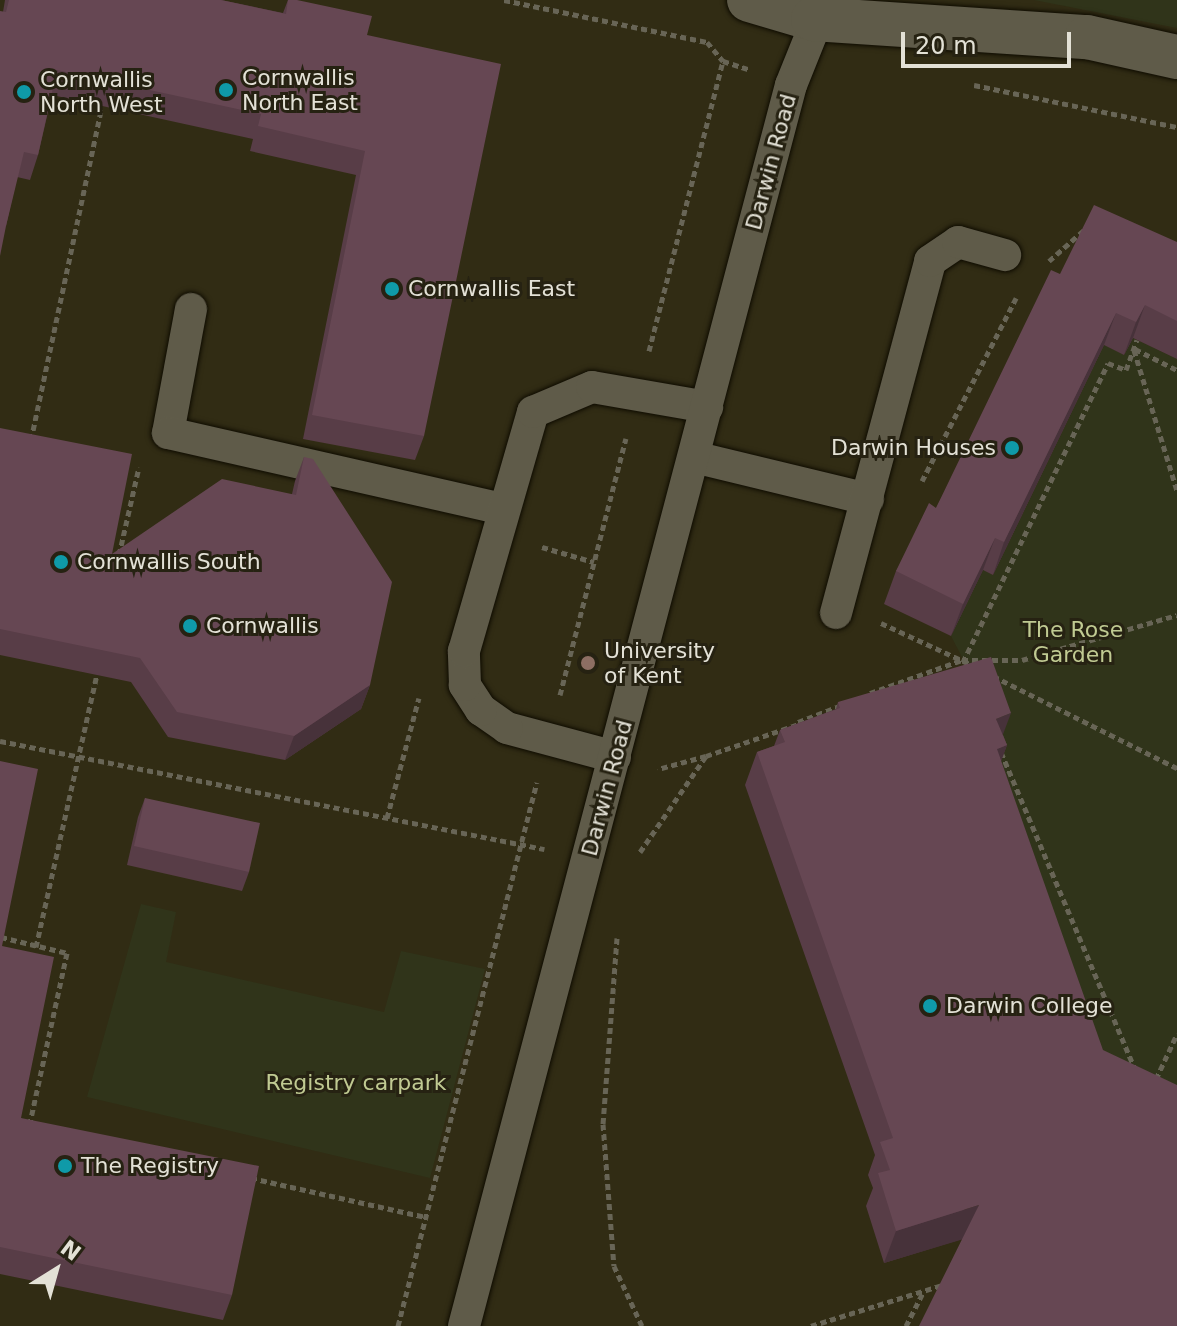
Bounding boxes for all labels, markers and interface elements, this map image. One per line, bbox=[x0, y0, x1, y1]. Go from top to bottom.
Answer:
scale bar bbox=[905, 16, 1075, 66]
text: 20 m bbox=[915, 32, 977, 60]
place label: Cornwallis North East bbox=[242, 64, 358, 116]
place label: Cornwallis North West bbox=[40, 66, 163, 118]
marker: Cornwallis North East bbox=[217, 81, 235, 99]
marker: Cornwallis North West bbox=[15, 83, 33, 101]
street label: Darwin Road bbox=[740, 91, 802, 233]
place label: Cornwallis East bbox=[408, 276, 575, 302]
marker: Cornwallis East bbox=[383, 280, 401, 298]
place label: Darwin Houses bbox=[831, 435, 996, 461]
marker: Darwin Houses bbox=[1003, 439, 1021, 457]
place label: Cornwallis South bbox=[77, 549, 261, 575]
marker: Cornwallis South bbox=[52, 553, 70, 571]
place label: Cornwallis bbox=[206, 613, 319, 639]
park label: The Rose Garden bbox=[1023, 616, 1123, 668]
marker: Cornwallis bbox=[181, 617, 199, 635]
place label: University of Kent bbox=[604, 637, 715, 688]
marker: University of Kent bbox=[579, 654, 597, 672]
street label: Darwin Road bbox=[576, 717, 638, 859]
place label: Darwin College bbox=[946, 993, 1113, 1019]
marker: Darwin College bbox=[921, 997, 939, 1015]
park label: Registry carpark bbox=[266, 1070, 446, 1096]
place label: The Registry bbox=[81, 1153, 219, 1179]
marker: The Registry bbox=[56, 1157, 74, 1175]
north arrow bbox=[16, 1230, 96, 1310]
text: N bbox=[56, 1235, 86, 1266]

